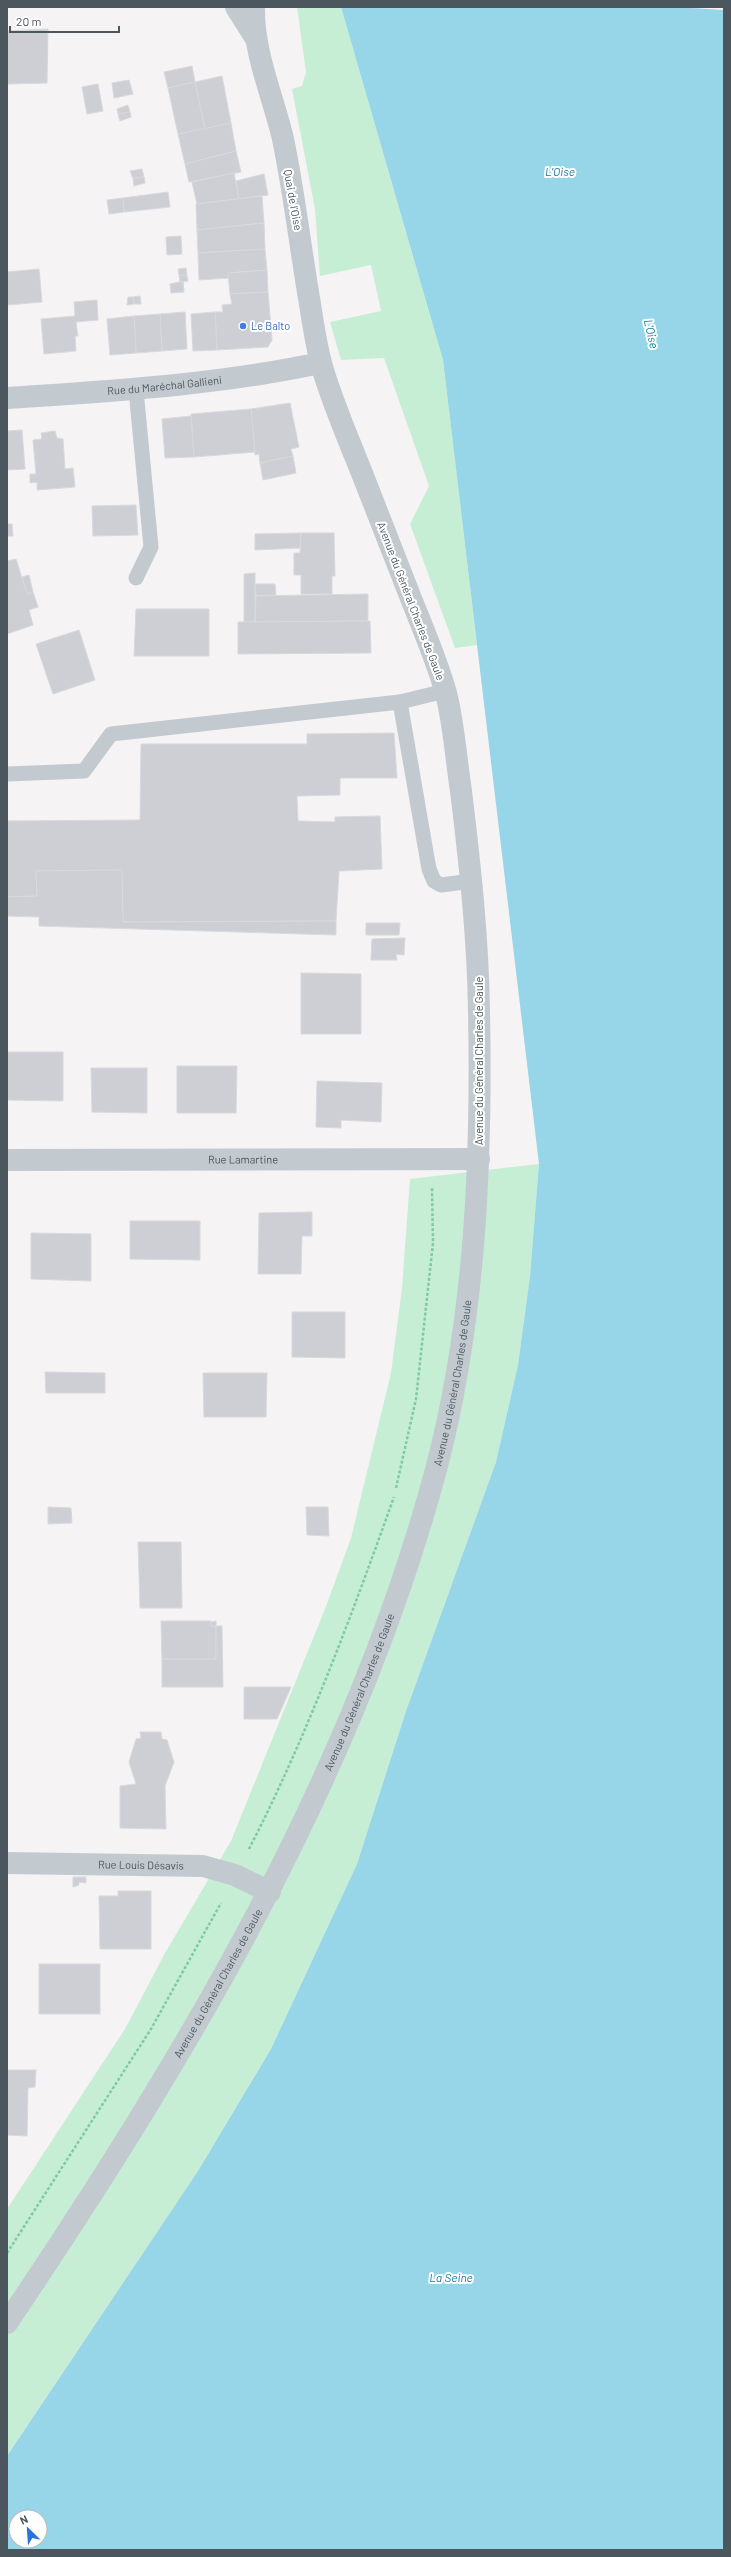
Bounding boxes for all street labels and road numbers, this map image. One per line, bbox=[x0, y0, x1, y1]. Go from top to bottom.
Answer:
street label: Quai de l'Oise bbox=[282, 168, 305, 232]
street label: Rue du Maréchal Gallieni bbox=[107, 373, 223, 397]
street label: Avenue du Général Charles de Gaule bbox=[375, 520, 448, 682]
street label: Avenue du Général Charles de Gaule bbox=[472, 977, 485, 1145]
street label: Rue Lamartine bbox=[208, 1152, 278, 1166]
street label: Avenue du Général Charles de Gaule bbox=[430, 1299, 474, 1467]
street label: Avenue du Général Charles de Gaule bbox=[321, 1611, 396, 1773]
street label: Rue Louis Désavis bbox=[98, 1857, 184, 1872]
street label: Avenue du Général Charles de Gaule bbox=[171, 1906, 264, 2060]

